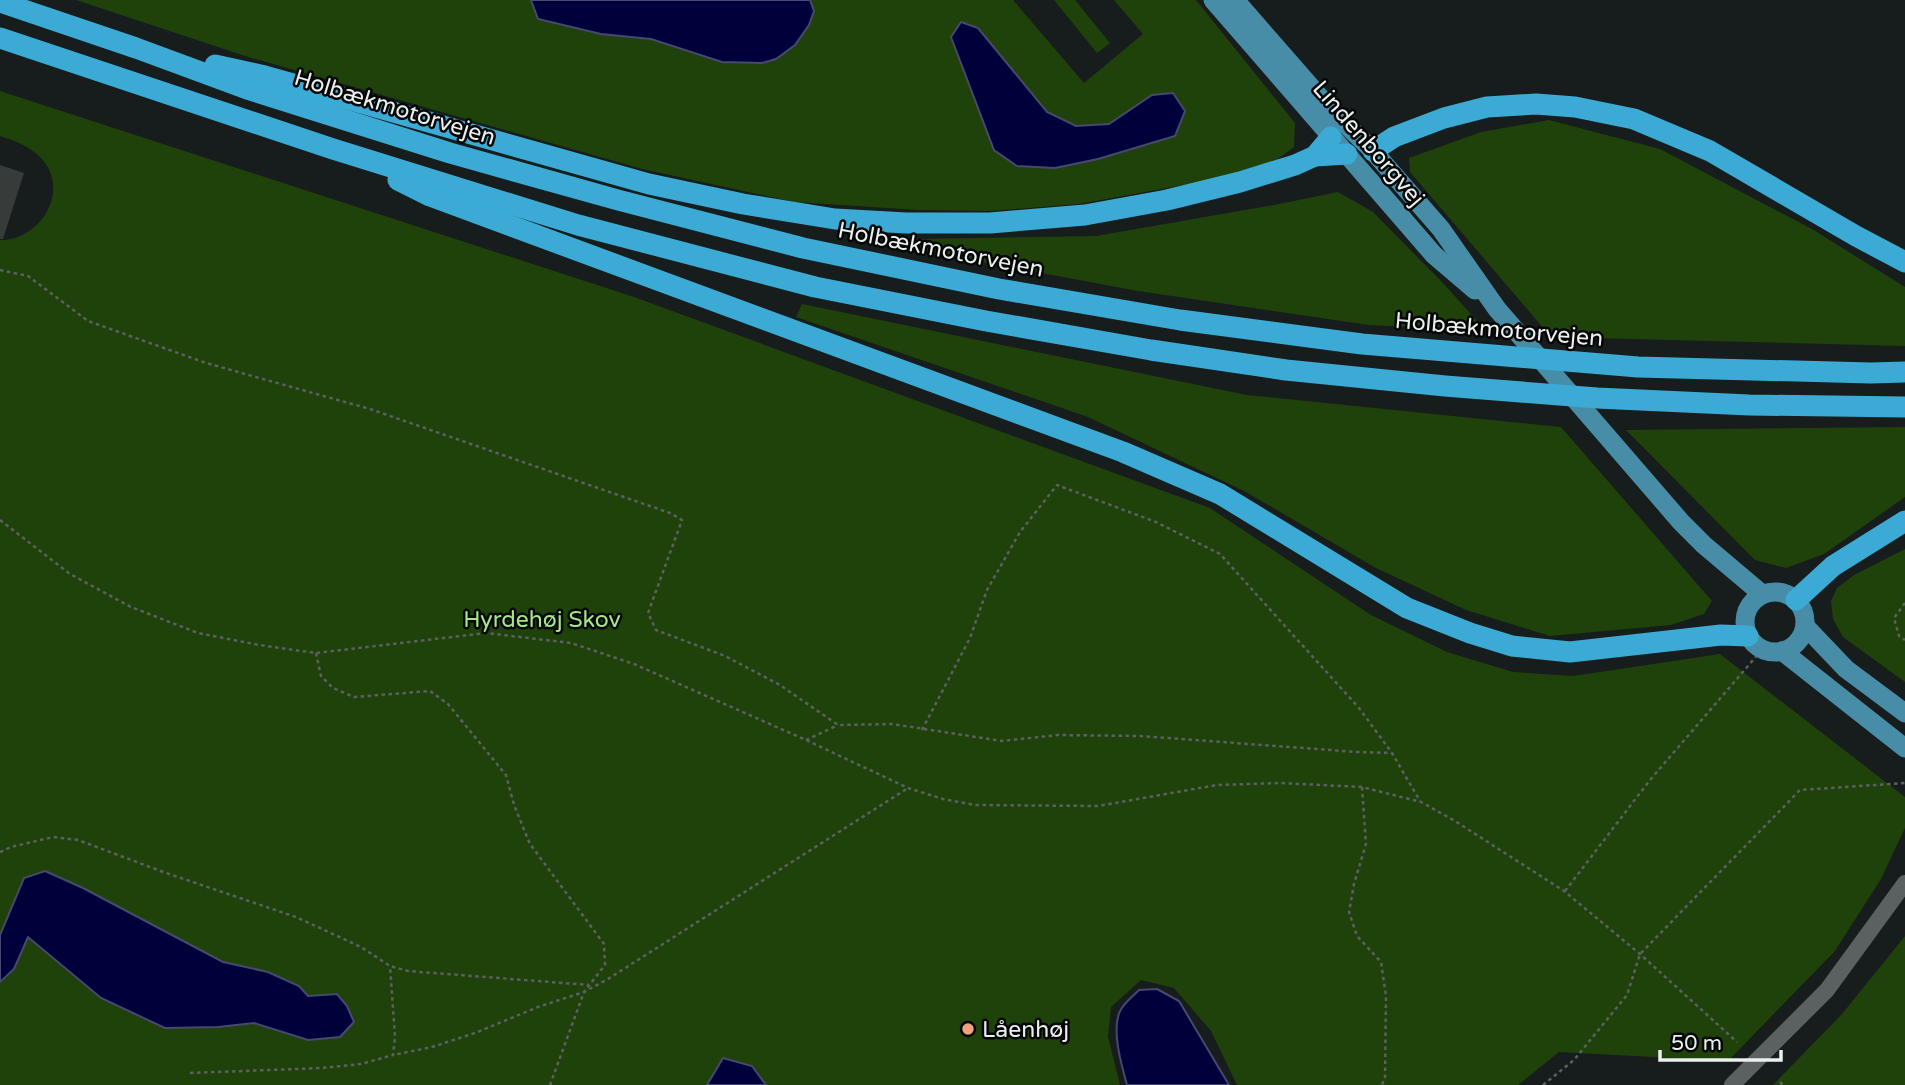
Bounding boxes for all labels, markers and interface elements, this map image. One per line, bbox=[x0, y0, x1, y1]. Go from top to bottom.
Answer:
street label: Holbækmotorvejen bbox=[291, 64, 499, 152]
street label: Lindenborgvej bbox=[1306, 75, 1430, 212]
street label: Holbækmotorvejen bbox=[836, 216, 1046, 284]
street label: Holbækmotorvejen bbox=[1394, 307, 1604, 353]
park label: Hyrdehøj Skov bbox=[463, 606, 621, 634]
place label: Låenhøj bbox=[982, 1016, 1069, 1044]
scale bar bbox=[1660, 1018, 1781, 1062]
marker: Låenhøj bbox=[960, 1021, 976, 1037]
text: 50 m bbox=[1671, 1031, 1722, 1056]

